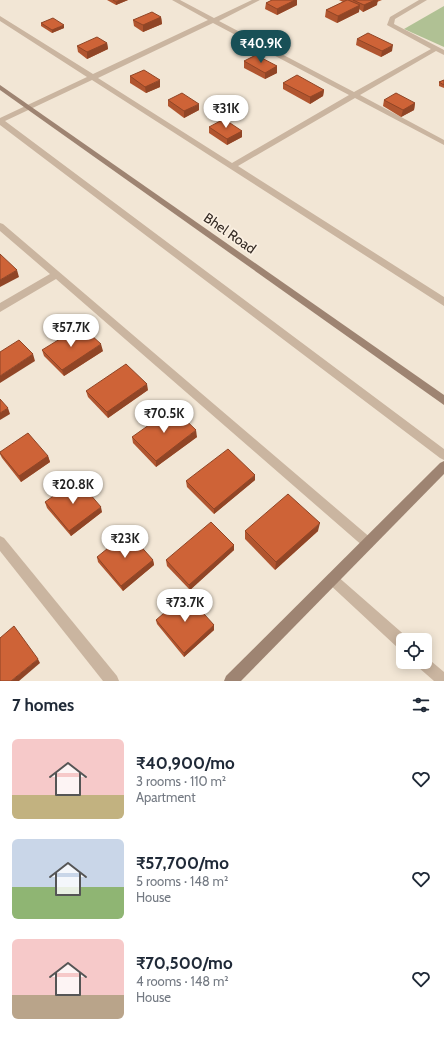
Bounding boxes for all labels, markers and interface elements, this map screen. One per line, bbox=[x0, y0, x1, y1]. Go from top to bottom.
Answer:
pin: ₹40.9K bbox=[228, 30, 294, 64]
text: ₹40.9K bbox=[240, 35, 282, 51]
pin: ₹31K bbox=[202, 95, 250, 129]
text: ₹31K bbox=[212, 100, 240, 116]
street label: Bhel Road bbox=[200, 208, 260, 258]
pin: ₹57.7K bbox=[38, 314, 104, 348]
text: ₹57.7K bbox=[52, 319, 90, 335]
pin: ₹70.5K bbox=[131, 400, 197, 434]
text: ₹70.5K bbox=[144, 405, 184, 421]
pin: ₹20.8K bbox=[40, 471, 106, 505]
text: ₹20.8K bbox=[52, 476, 94, 492]
pin: ₹23K bbox=[101, 525, 149, 559]
text: ₹23K bbox=[110, 530, 140, 546]
pin: ₹73.7K bbox=[152, 589, 218, 623]
text: ₹73.7K bbox=[166, 594, 204, 610]
map controls bbox=[396, 633, 432, 669]
button: locate bbox=[396, 633, 432, 669]
icon: filters bbox=[410, 694, 432, 716]
text: 7 homes bbox=[12, 695, 74, 715]
text: ₹40,900/mo bbox=[136, 753, 235, 773]
icon: home bbox=[44, 755, 92, 803]
icon: heart bbox=[410, 768, 432, 790]
text: 3 rooms · 110 m² bbox=[136, 773, 226, 789]
text: Apartment bbox=[136, 789, 196, 805]
text: ₹57,700/mo bbox=[136, 853, 229, 873]
icon: home bbox=[44, 855, 92, 903]
icon: heart bbox=[410, 868, 432, 890]
text: 5 rooms · 148 m² bbox=[136, 873, 228, 889]
text: House bbox=[136, 889, 171, 905]
text: ₹70,500/mo bbox=[136, 953, 233, 973]
icon: home bbox=[44, 955, 92, 1003]
icon: heart bbox=[410, 968, 432, 990]
text: 4 rooms · 148 m² bbox=[136, 973, 229, 989]
text: House bbox=[136, 989, 171, 1005]

